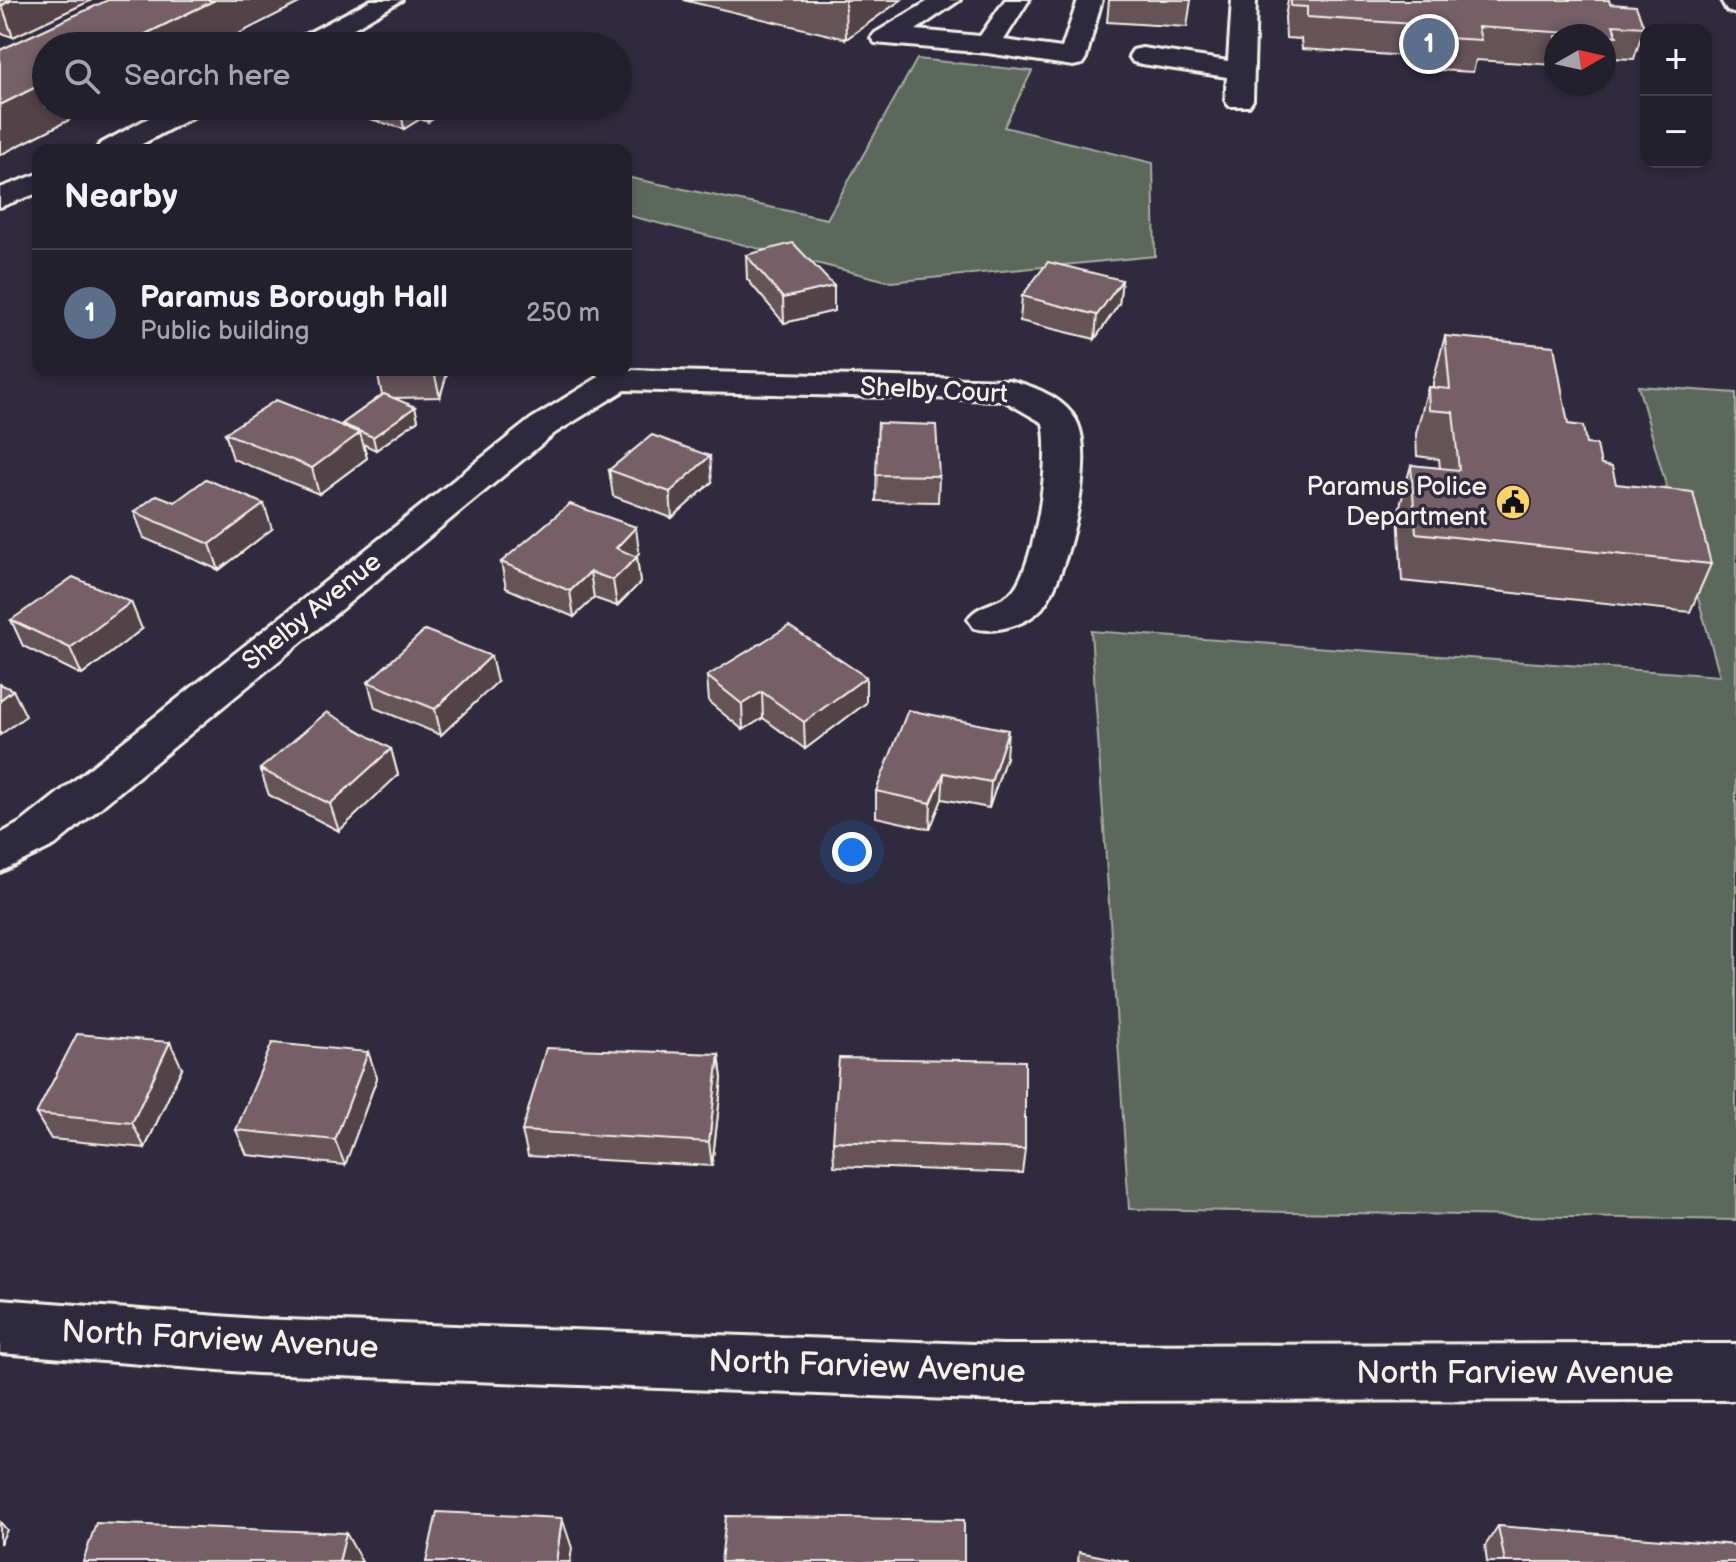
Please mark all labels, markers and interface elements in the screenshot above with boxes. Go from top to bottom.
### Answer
pin: 1 [1403,14,1455,74]
north arrow [1544,24,1616,96]
map controls [1640,24,1712,168]
button: + [1640,24,1712,96]
search box [32,32,632,120]
icon: search [60,54,104,98]
text: Search here [124,58,290,94]
button: − [1640,96,1712,168]
text: Nearby [64,176,178,217]
text: Paramus Borough Hall [140,280,448,316]
text: 1 [85,298,95,329]
text: 250 m [526,298,600,329]
text: Public building [140,316,309,347]
street label: Shelby Court [859,372,1009,410]
place label: Paramus Police Department [1306,472,1487,533]
public building icon: Paramus Police Department [1494,483,1532,521]
street label: Shelby Avenue [236,546,388,678]
your location [832,832,872,872]
street label: North Farview Avenue [60,1312,380,1368]
street label: North Farview Avenue [708,1342,1026,1392]
street label: North Farview Avenue [1356,1354,1674,1393]

